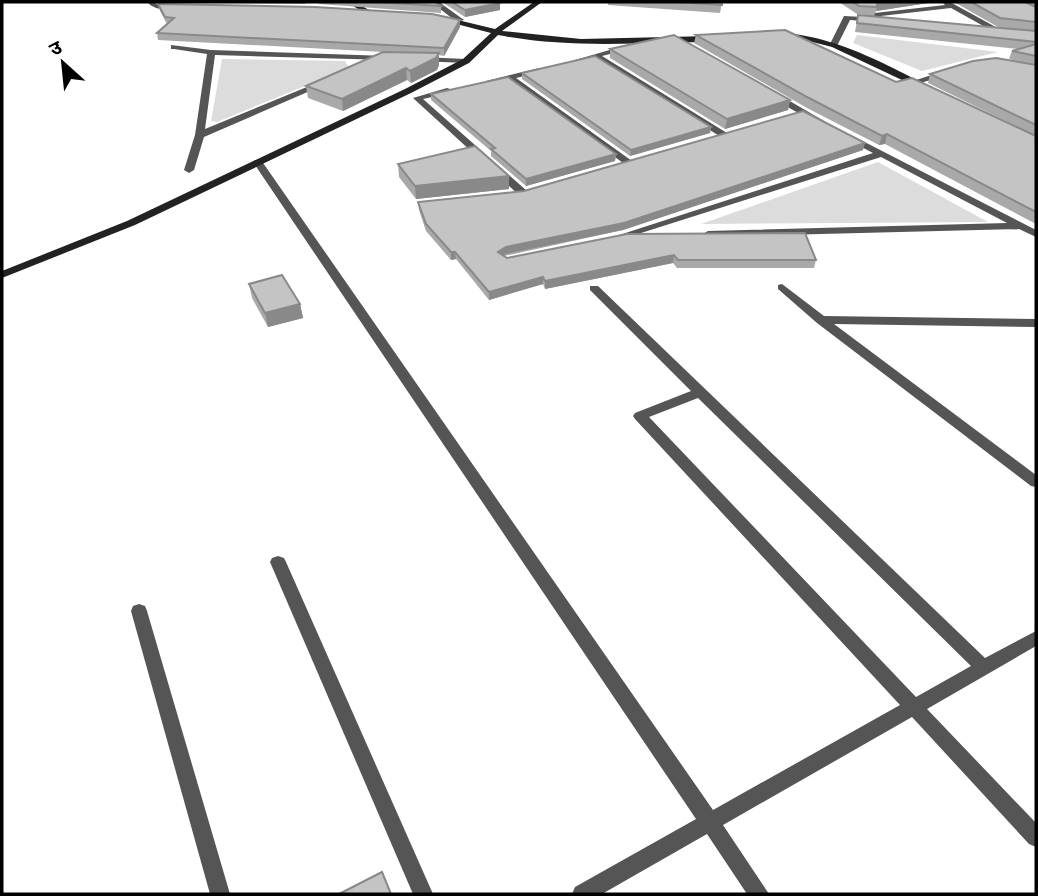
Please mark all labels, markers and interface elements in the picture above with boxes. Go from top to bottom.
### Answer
north arrow [28,28,98,98]
text: उ [44,33,67,62]

